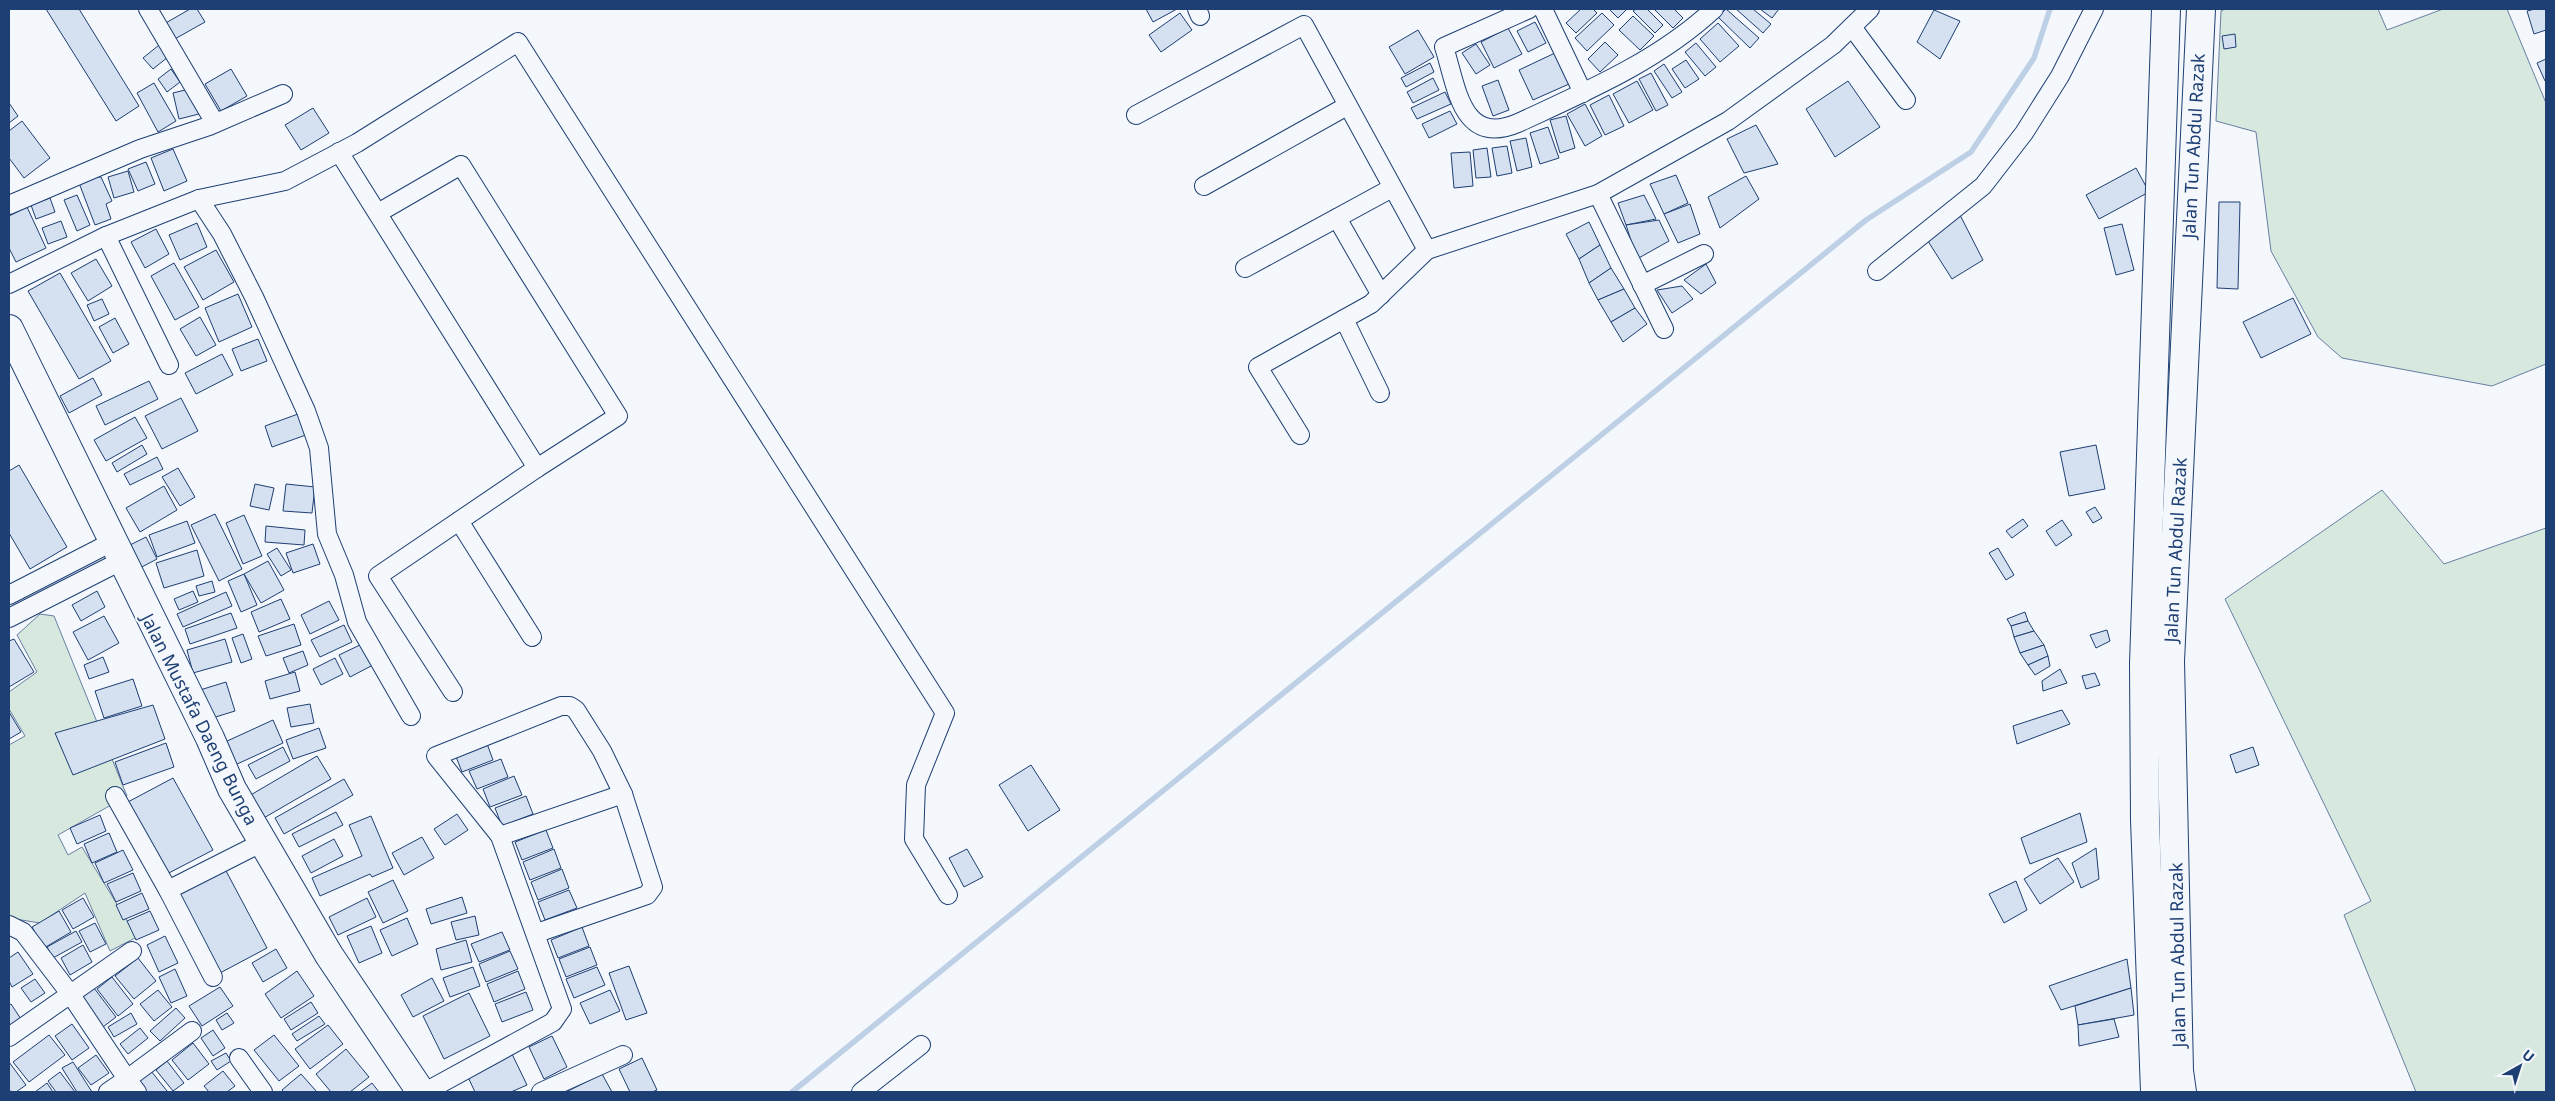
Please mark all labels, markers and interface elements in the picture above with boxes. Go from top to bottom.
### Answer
street label: Jalan Tun Abdul Razak [2176,53,2210,241]
street label: Jalan Tun Abdul Razak [2158,457,2192,645]
street label: Jalan Mustafa Daeng Bunga [135,607,264,829]
street label: Jalan Tun Abdul Razak [2163,862,2191,1050]
north arrow [2495,1041,2545,1091]
text: U [2518,1045,2539,1066]

